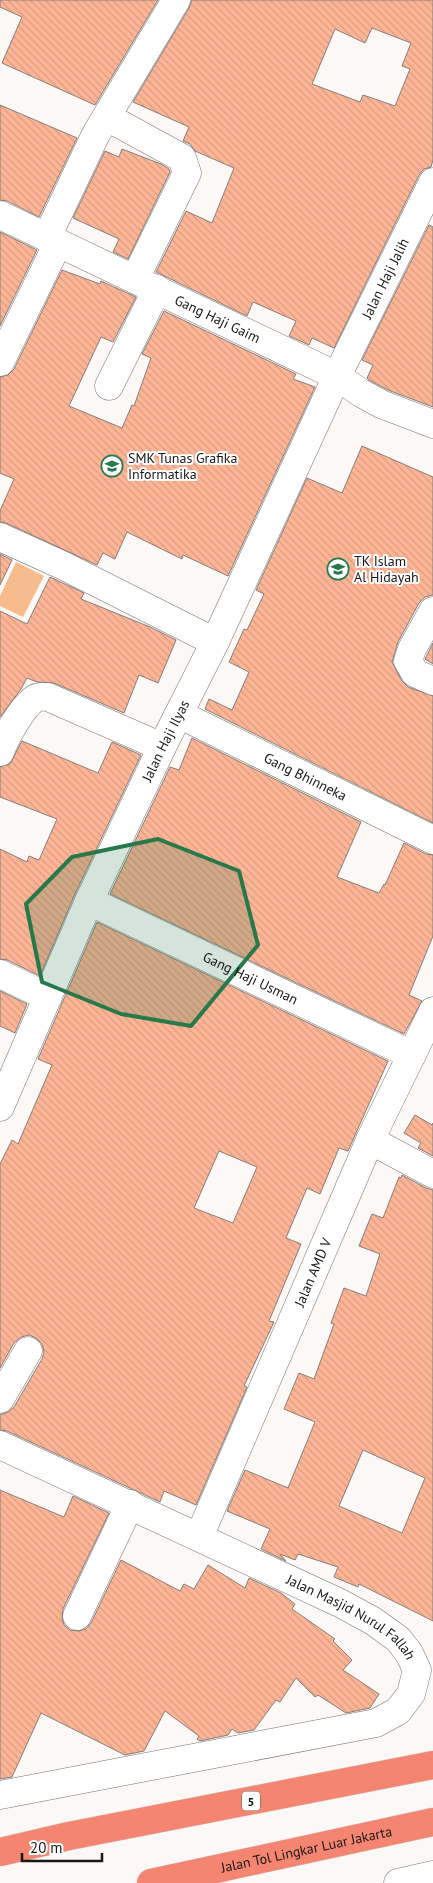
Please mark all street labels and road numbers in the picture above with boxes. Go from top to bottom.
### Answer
street label: Jalan Haji Jalih [357,235,413,323]
street label: Gang Haji Gaim [172,291,263,347]
street label: Jalan Haji Ilyas [138,697,193,785]
street label: Gang Bhinneka [261,749,350,805]
street label: Gang Haji Usman [200,948,301,1008]
street label: Jalan AMD V [290,1235,336,1310]
street label: Jalan Masjid Nurul Fallah [283,1570,420,1662]
road number: 5 [242,1792,260,1810]
street label: Jalan Tol Lingkar Luar Jakarta [218,1822,394,1877]

